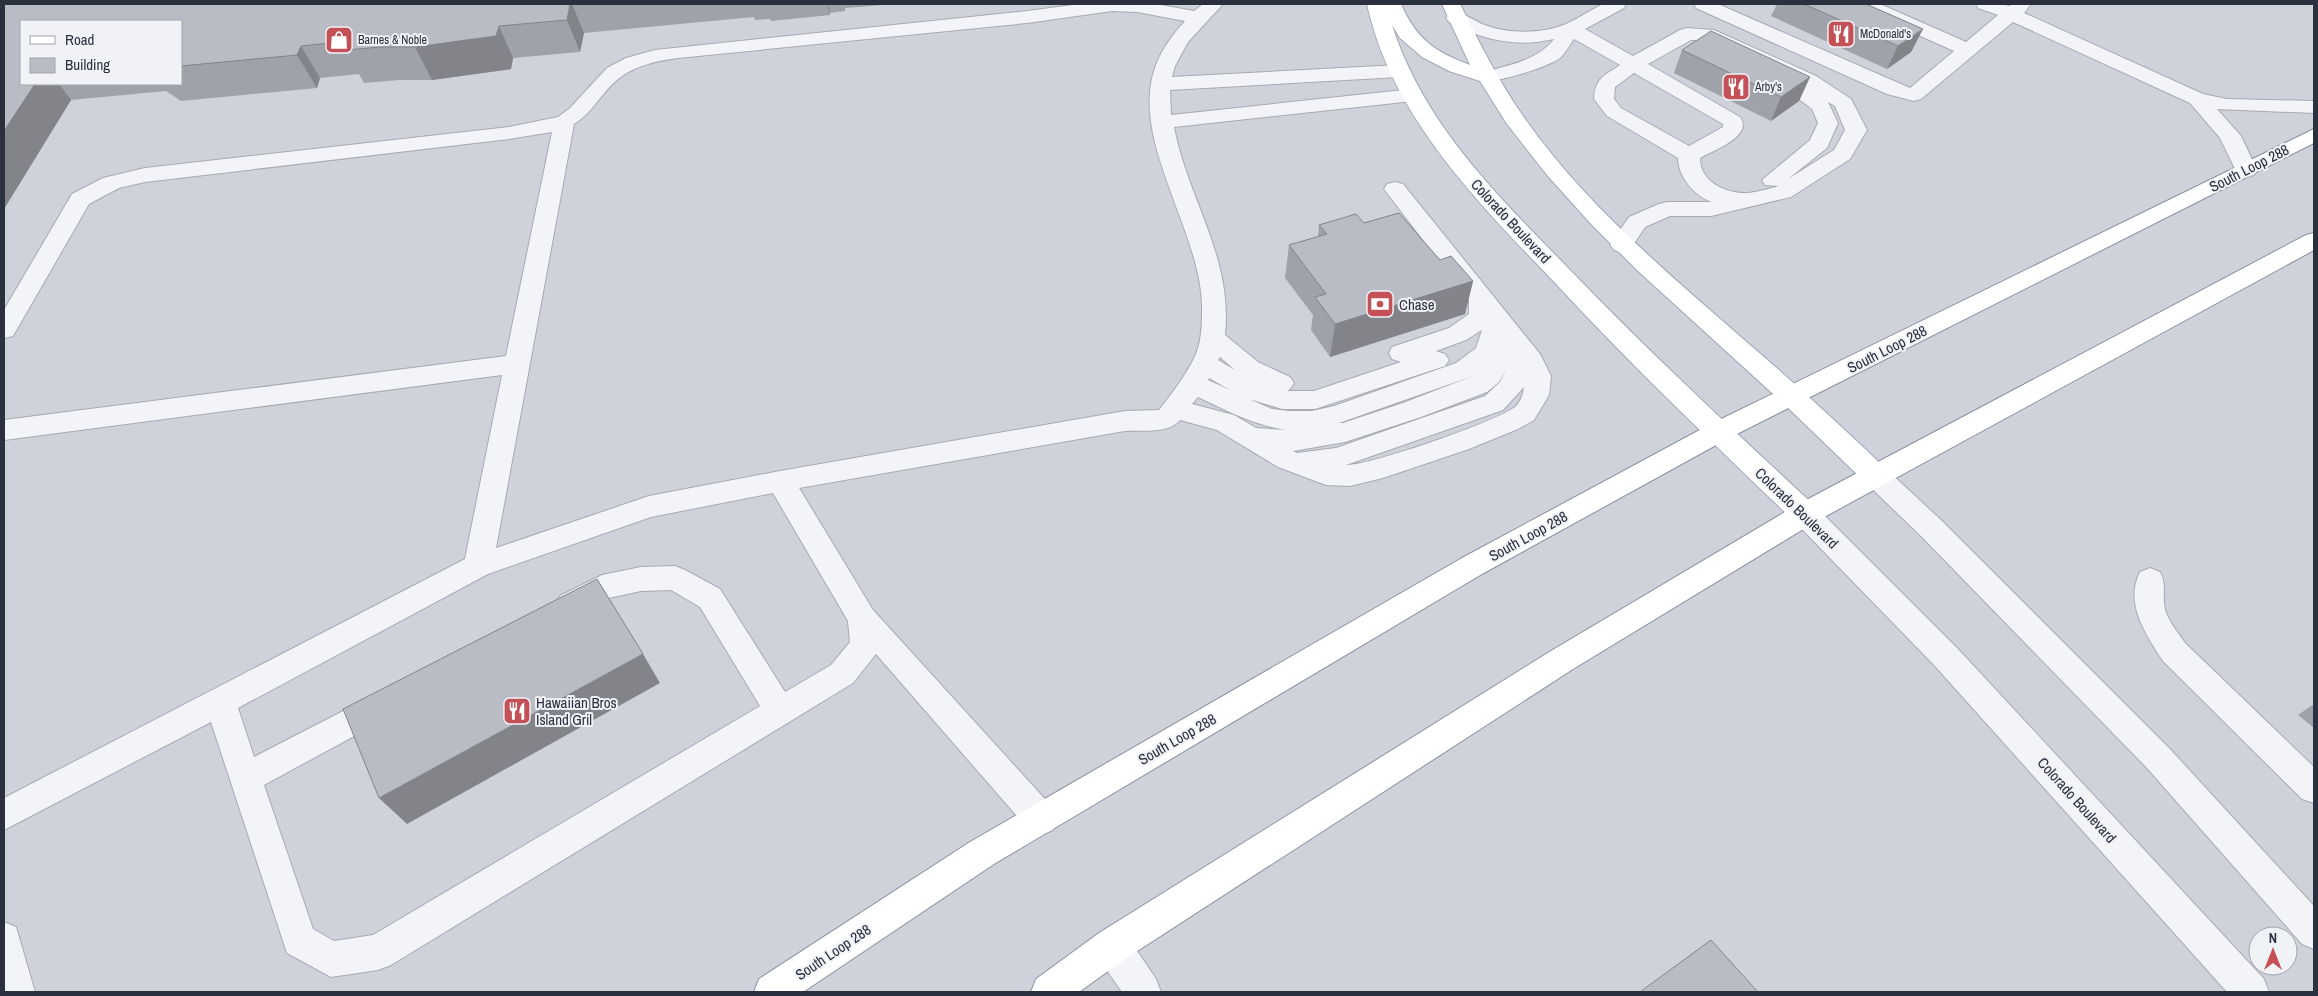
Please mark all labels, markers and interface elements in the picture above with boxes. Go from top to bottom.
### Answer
restaurant icon: McDonald's [1826,19,1856,49]
legend [20,20,182,85]
shop icon: Barnes & Noble [324,25,354,55]
place label: McDonald's [1860,26,1911,42]
text: Road [65,29,94,50]
place label: Barnes & Noble [358,32,427,48]
text: Building [65,54,110,75]
restaurant icon: Arby's [1721,72,1751,102]
place label: Arby's [1754,79,1782,95]
street label: South Loop 288 [2206,139,2293,197]
street label: Colorado Boulevard [1466,174,1556,268]
bank icon: Chase [1365,289,1395,319]
place label: Chase [1399,294,1435,315]
street label: South Loop 288 [1844,320,1931,378]
street label: Colorado Boulevard [1751,463,1843,553]
street label: South Loop 288 [1485,506,1571,566]
place label: Hawaiian Bros Island Gril [536,692,617,730]
restaurant icon: Hawaiian Bros Island Gril [502,696,532,726]
street label: South Loop 288 [1134,708,1220,770]
street label: Colorado Boulevard [2033,753,2121,847]
street label: South Loop 288 [791,919,875,985]
north arrow [2248,926,2298,976]
text: N [2269,929,2277,947]

